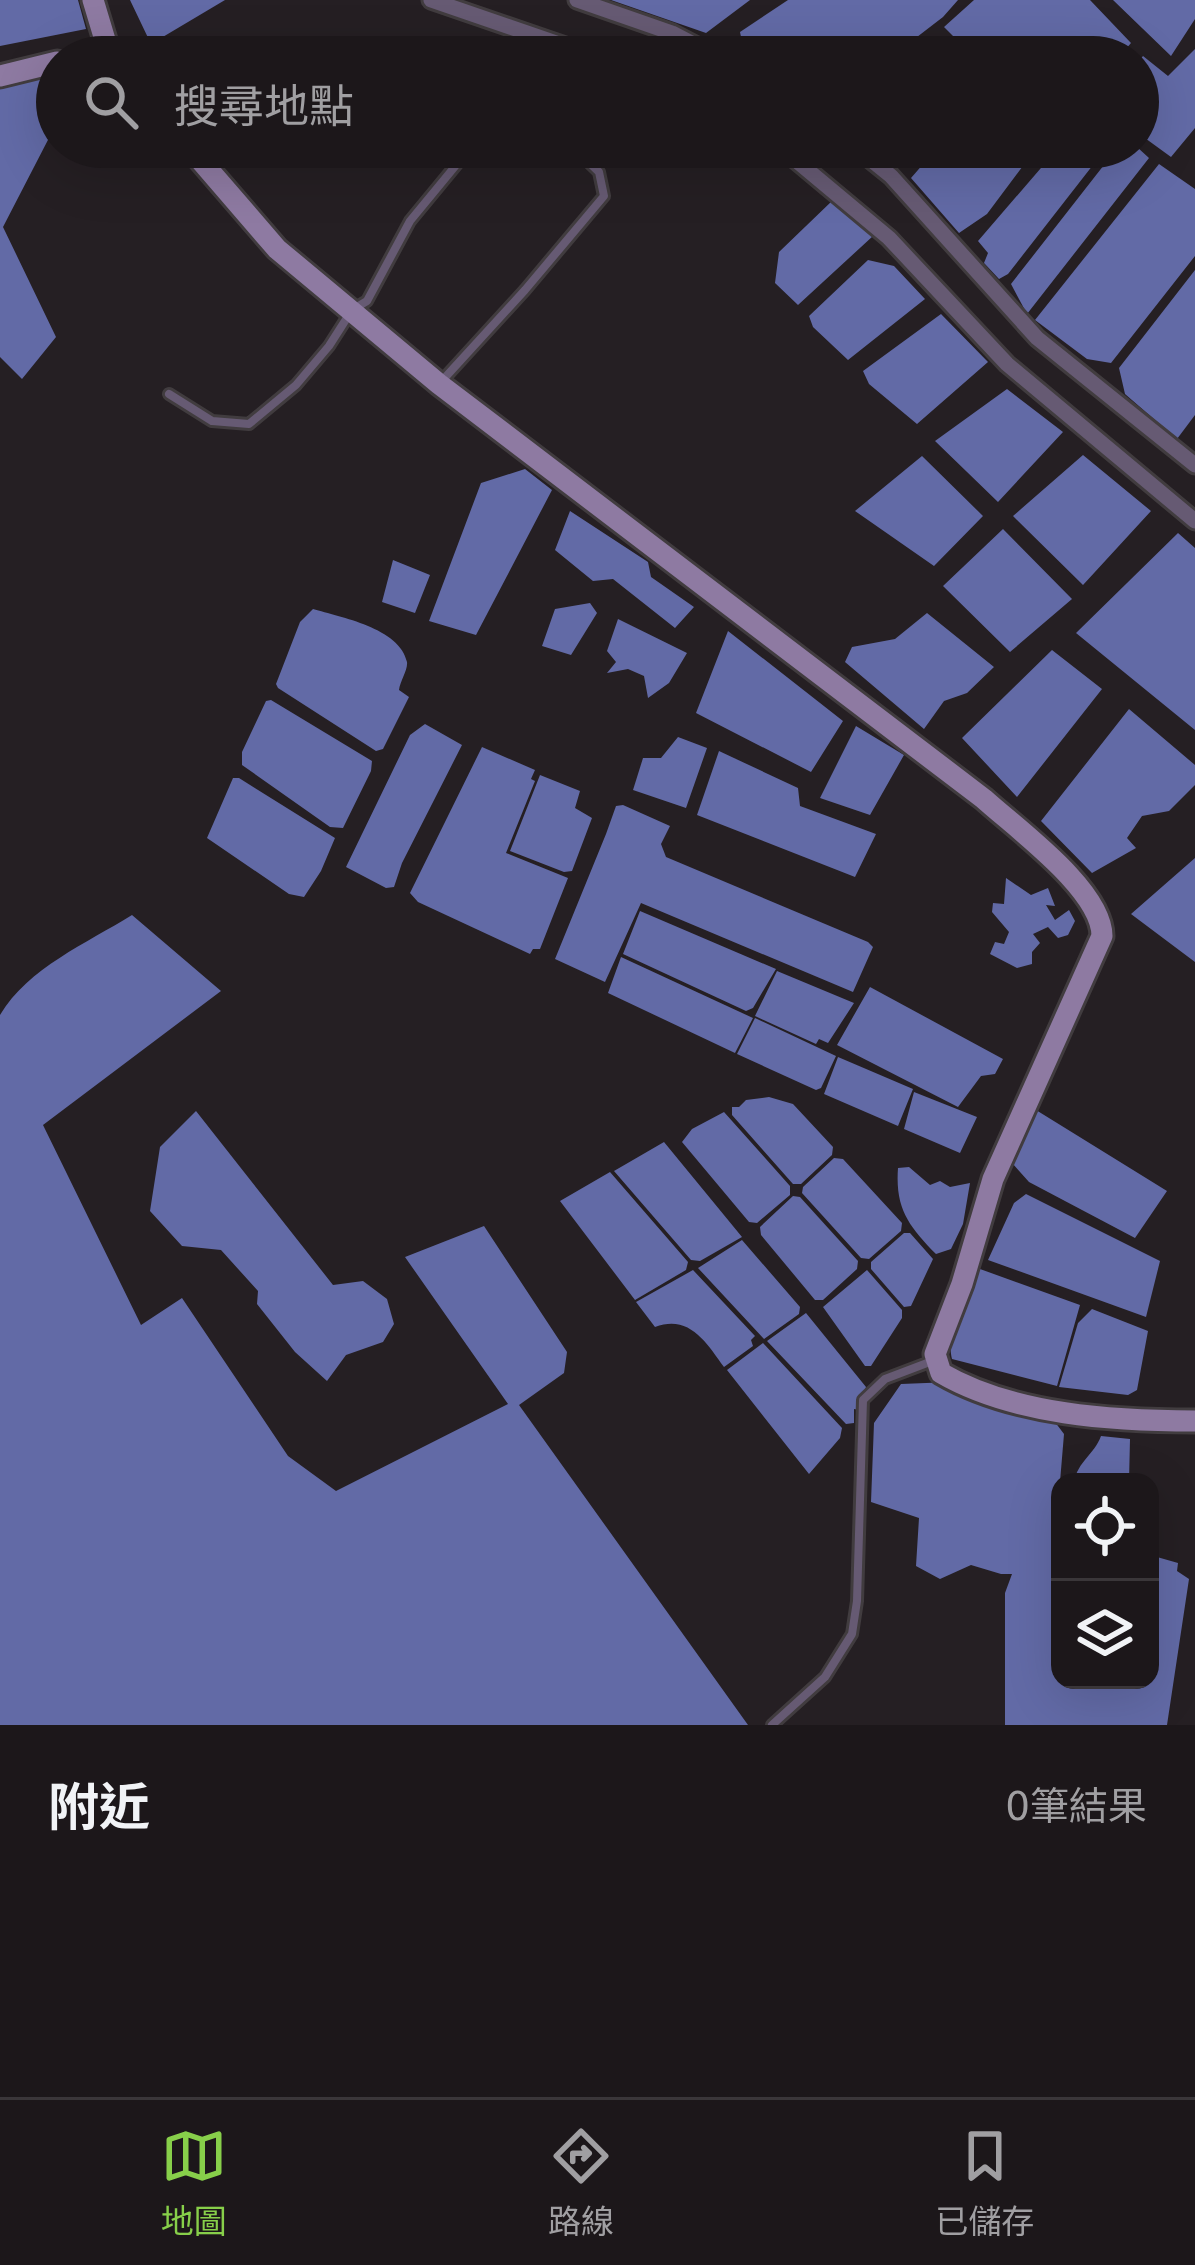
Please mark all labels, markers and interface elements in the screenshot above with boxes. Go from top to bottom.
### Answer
search box [36,36,1159,168]
icon: search [78,69,144,135]
text: 搜尋地點 [174,80,354,133]
map controls [1051,1473,1159,1689]
button: locate [1051,1473,1159,1581]
button: layers [1051,1581,1159,1689]
text: 附近 [48,1778,150,1837]
text: 0筆結果 [1005,1784,1147,1829]
tab: 地圖 [161,2123,227,2243]
tab: 路線 [548,2123,614,2243]
tab: 已儲存 [935,2123,1034,2243]

